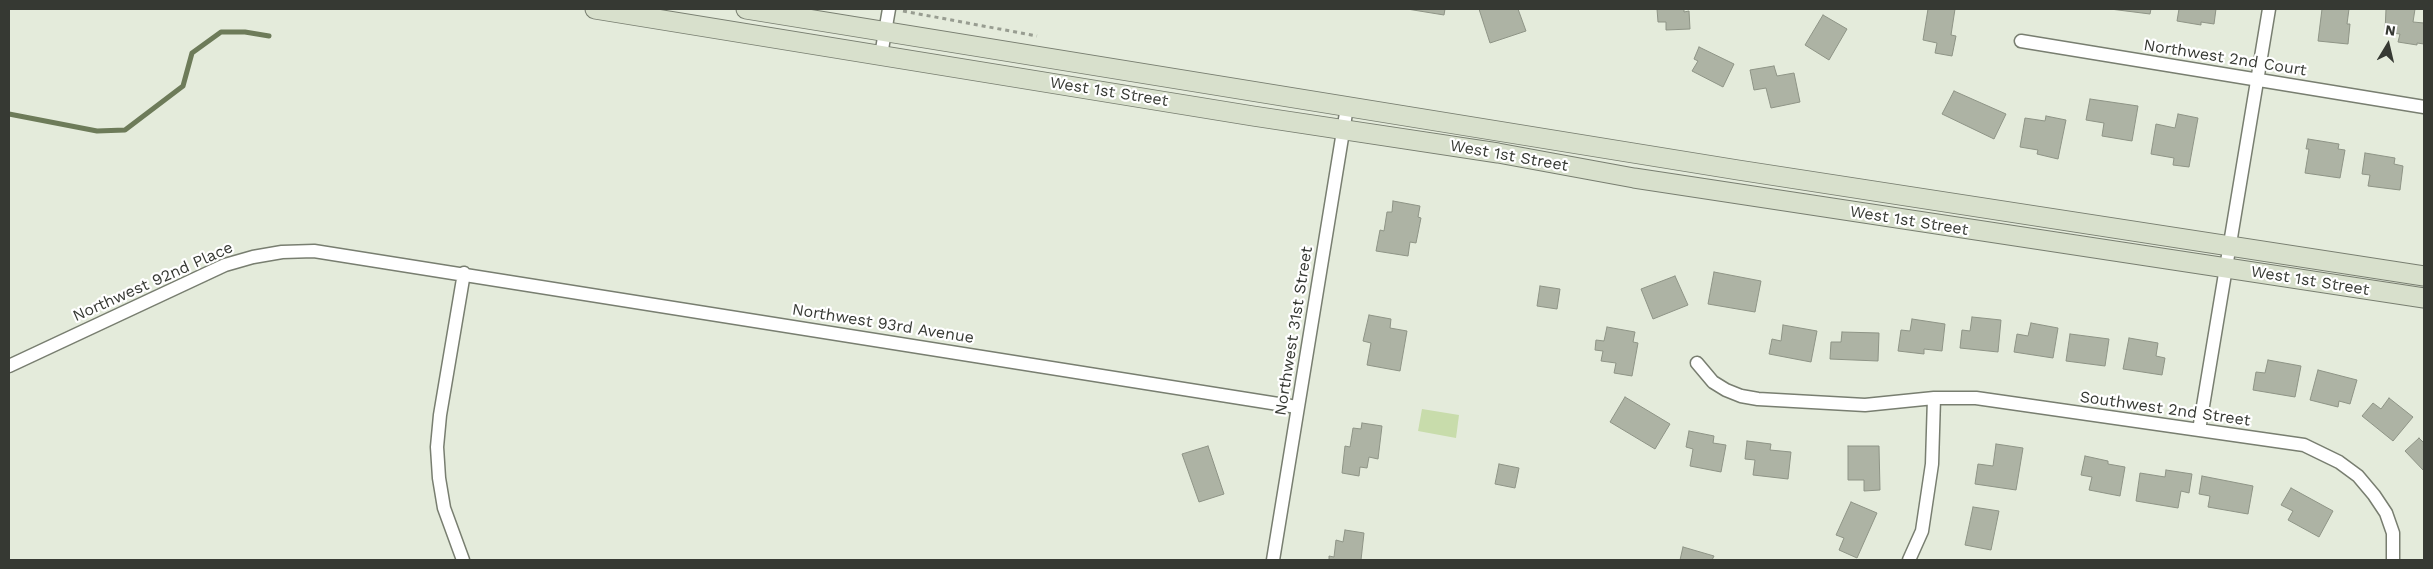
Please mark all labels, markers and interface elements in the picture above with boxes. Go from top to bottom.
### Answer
north arrow [2363,20,2413,70]
text: N [2384,21,2397,39]
street label: Northwest 2nd Court [2142,36,2308,80]
street label: West 1st Street [1048,73,1170,111]
street label: West 1st Street [1448,136,1570,176]
street label: West 1st Street [1848,202,1970,240]
street label: Northwest 92nd Place [70,238,236,326]
street label: Northwest 31st Street [1271,245,1317,417]
street label: West 1st Street [2249,262,2371,300]
street label: Northwest 93rd Avenue [791,300,975,348]
street label: Southwest 2nd Street [2078,388,2252,430]

